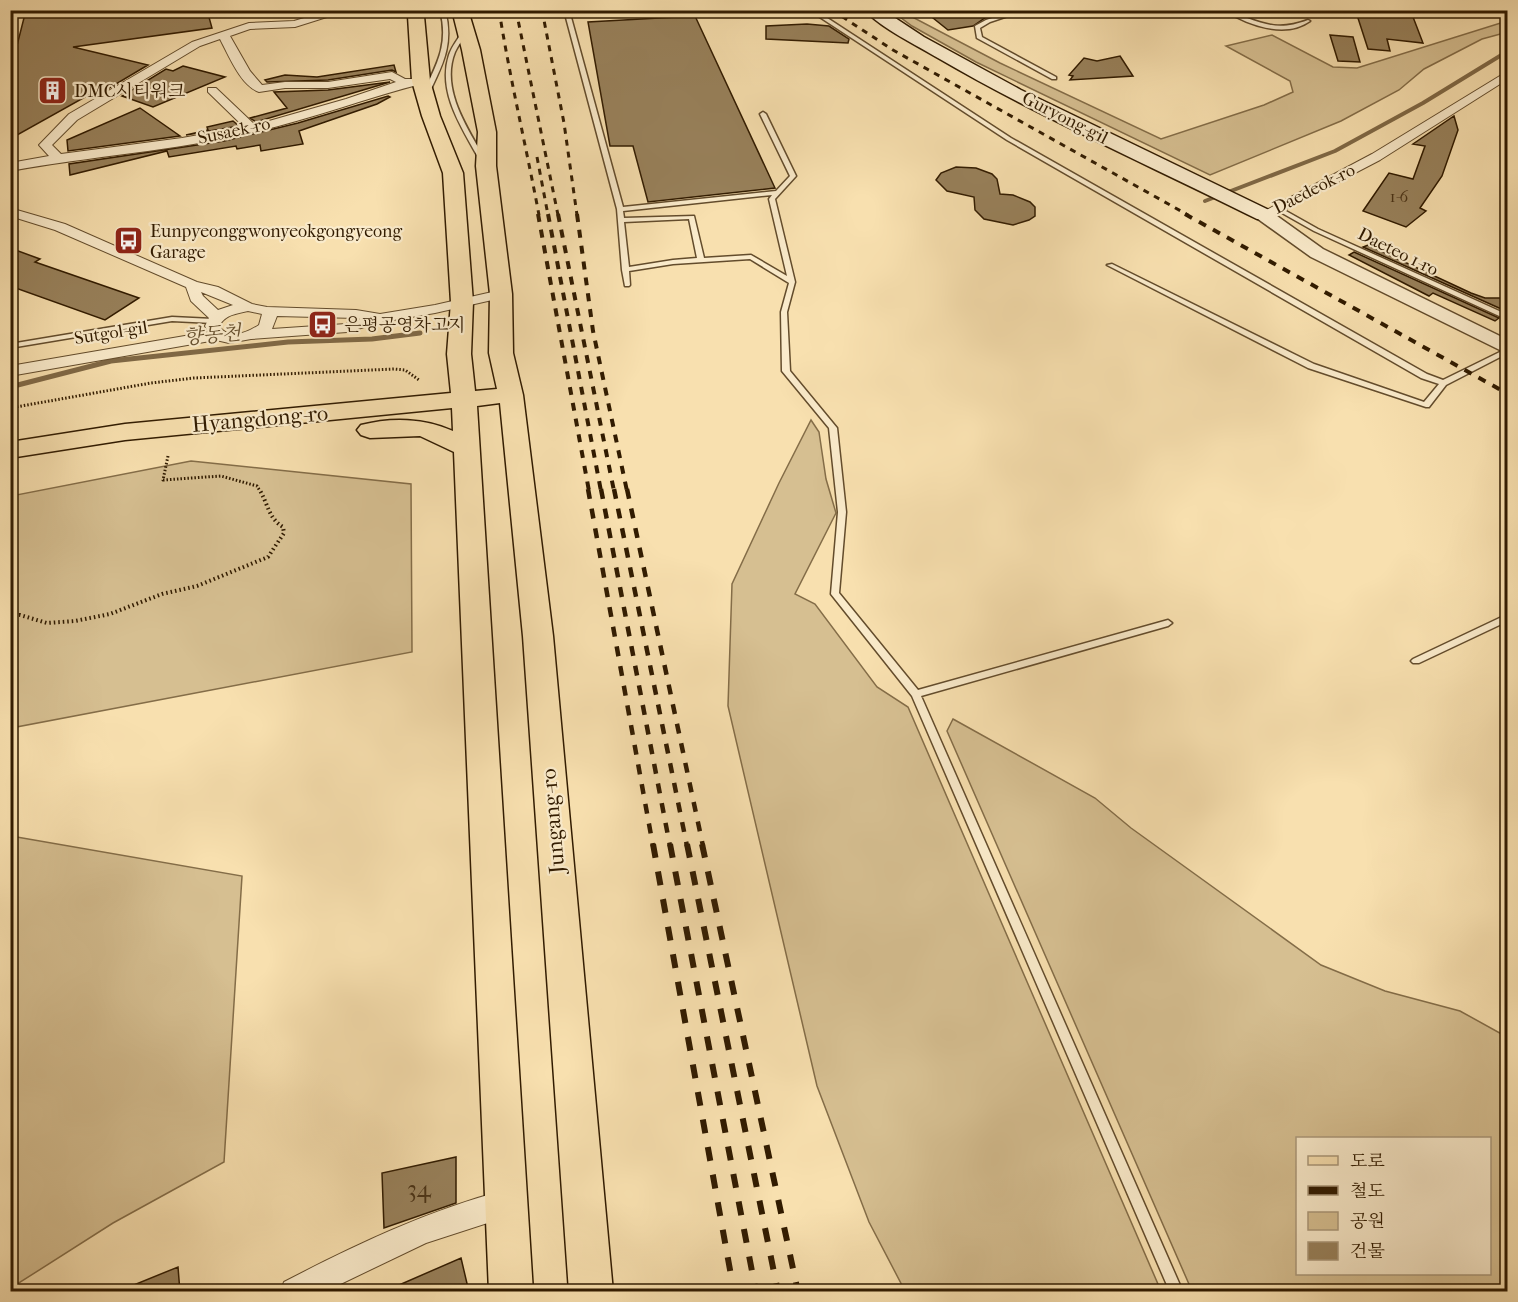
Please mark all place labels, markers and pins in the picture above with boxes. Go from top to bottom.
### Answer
building icon: DMC시티워크 [37,75,69,107]
place label: DMC시티워크 [74,81,186,102]
place label: Eunpyeonggwonyeokgongyeong Garage [150,221,403,263]
bus stop icon: Eunpyeonggwonyeokgongyeong Garage [113,225,145,257]
bus stop icon: 은평공영차고지 [307,309,339,341]
place label: 은평공영차고지 [344,315,466,336]

